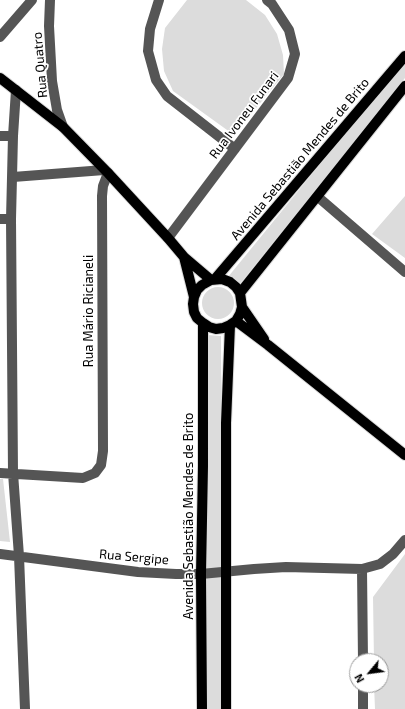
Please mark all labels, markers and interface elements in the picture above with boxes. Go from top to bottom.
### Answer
street label: Rua Quatro [29,31,51,99]
street label: Rua Ivoneu Funari [206,68,282,162]
street label: Avenida Sebastião Mendes de Brito [228,75,372,243]
street label: Rua Mário Ricianeli [81,255,97,367]
street label: Avenida Sebastião Mendes de Brito [181,413,197,619]
street label: Rua Sergipe [98,546,170,568]
north arrow [349,653,389,693]
text: N [351,672,367,685]

